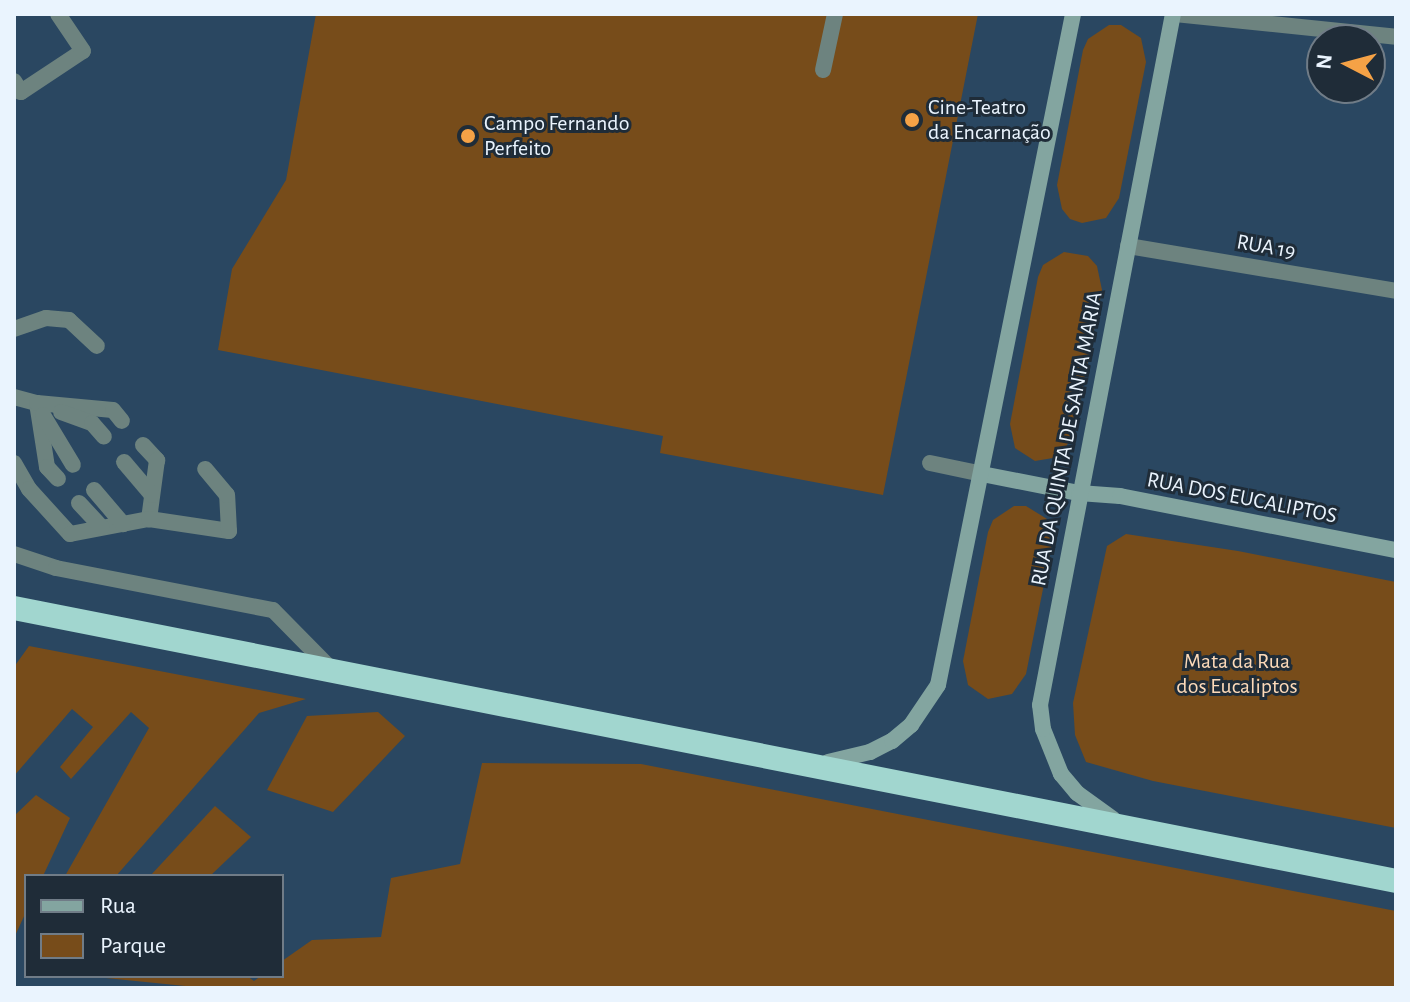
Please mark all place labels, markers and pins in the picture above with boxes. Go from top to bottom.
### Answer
place label: Cine-Teatro da Encarnação [928,94,1051,146]
place label: Campo Fernando Perfeito [484,110,629,162]
marker: Cine-Teatro da Encarnação [903,111,921,129]
marker: Campo Fernando Perfeito [459,127,477,145]

